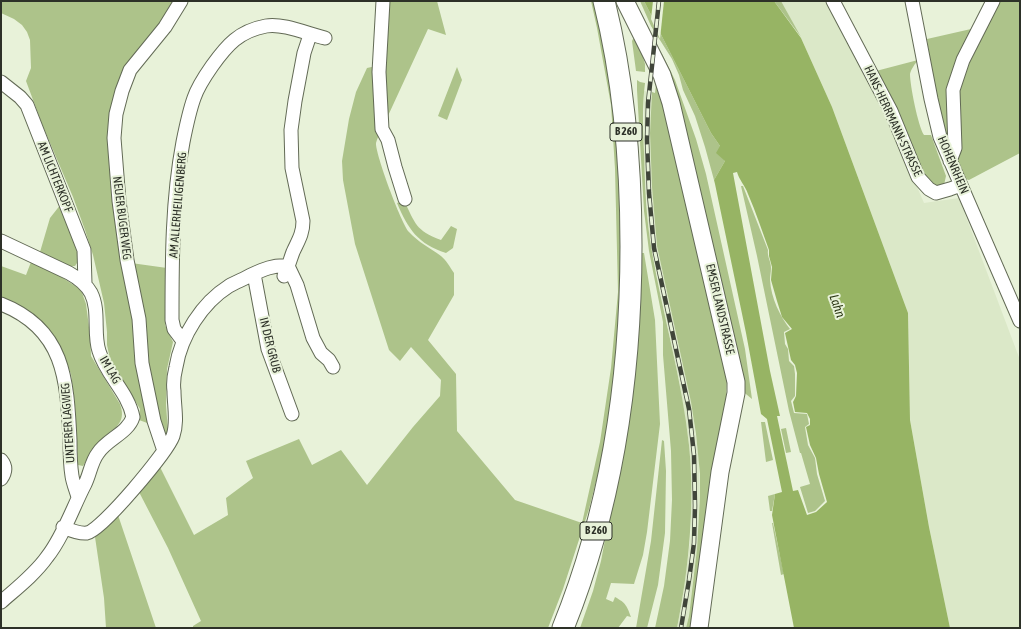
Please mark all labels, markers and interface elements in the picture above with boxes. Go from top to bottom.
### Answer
street label: HANS-HERRMANN-STRASSE [861,63,925,179]
road number: B 260 [610,123,642,141]
street label: HOHENRHEIN [934,134,972,196]
street label: AM LICHTERKOPF [34,139,76,215]
street label: AM ALLERHEILIGENBERG [166,151,190,259]
street label: NEUER BUGER WEG [110,175,134,261]
street label: EMSER LANDSTRASSE [703,262,737,356]
water label: Lahn [826,292,848,320]
street label: IN DER GRUB [256,316,284,374]
street label: IM LAG [96,354,124,386]
street label: UNTERER LAGWEG [58,382,78,464]
road number: B 260 [580,522,612,540]

